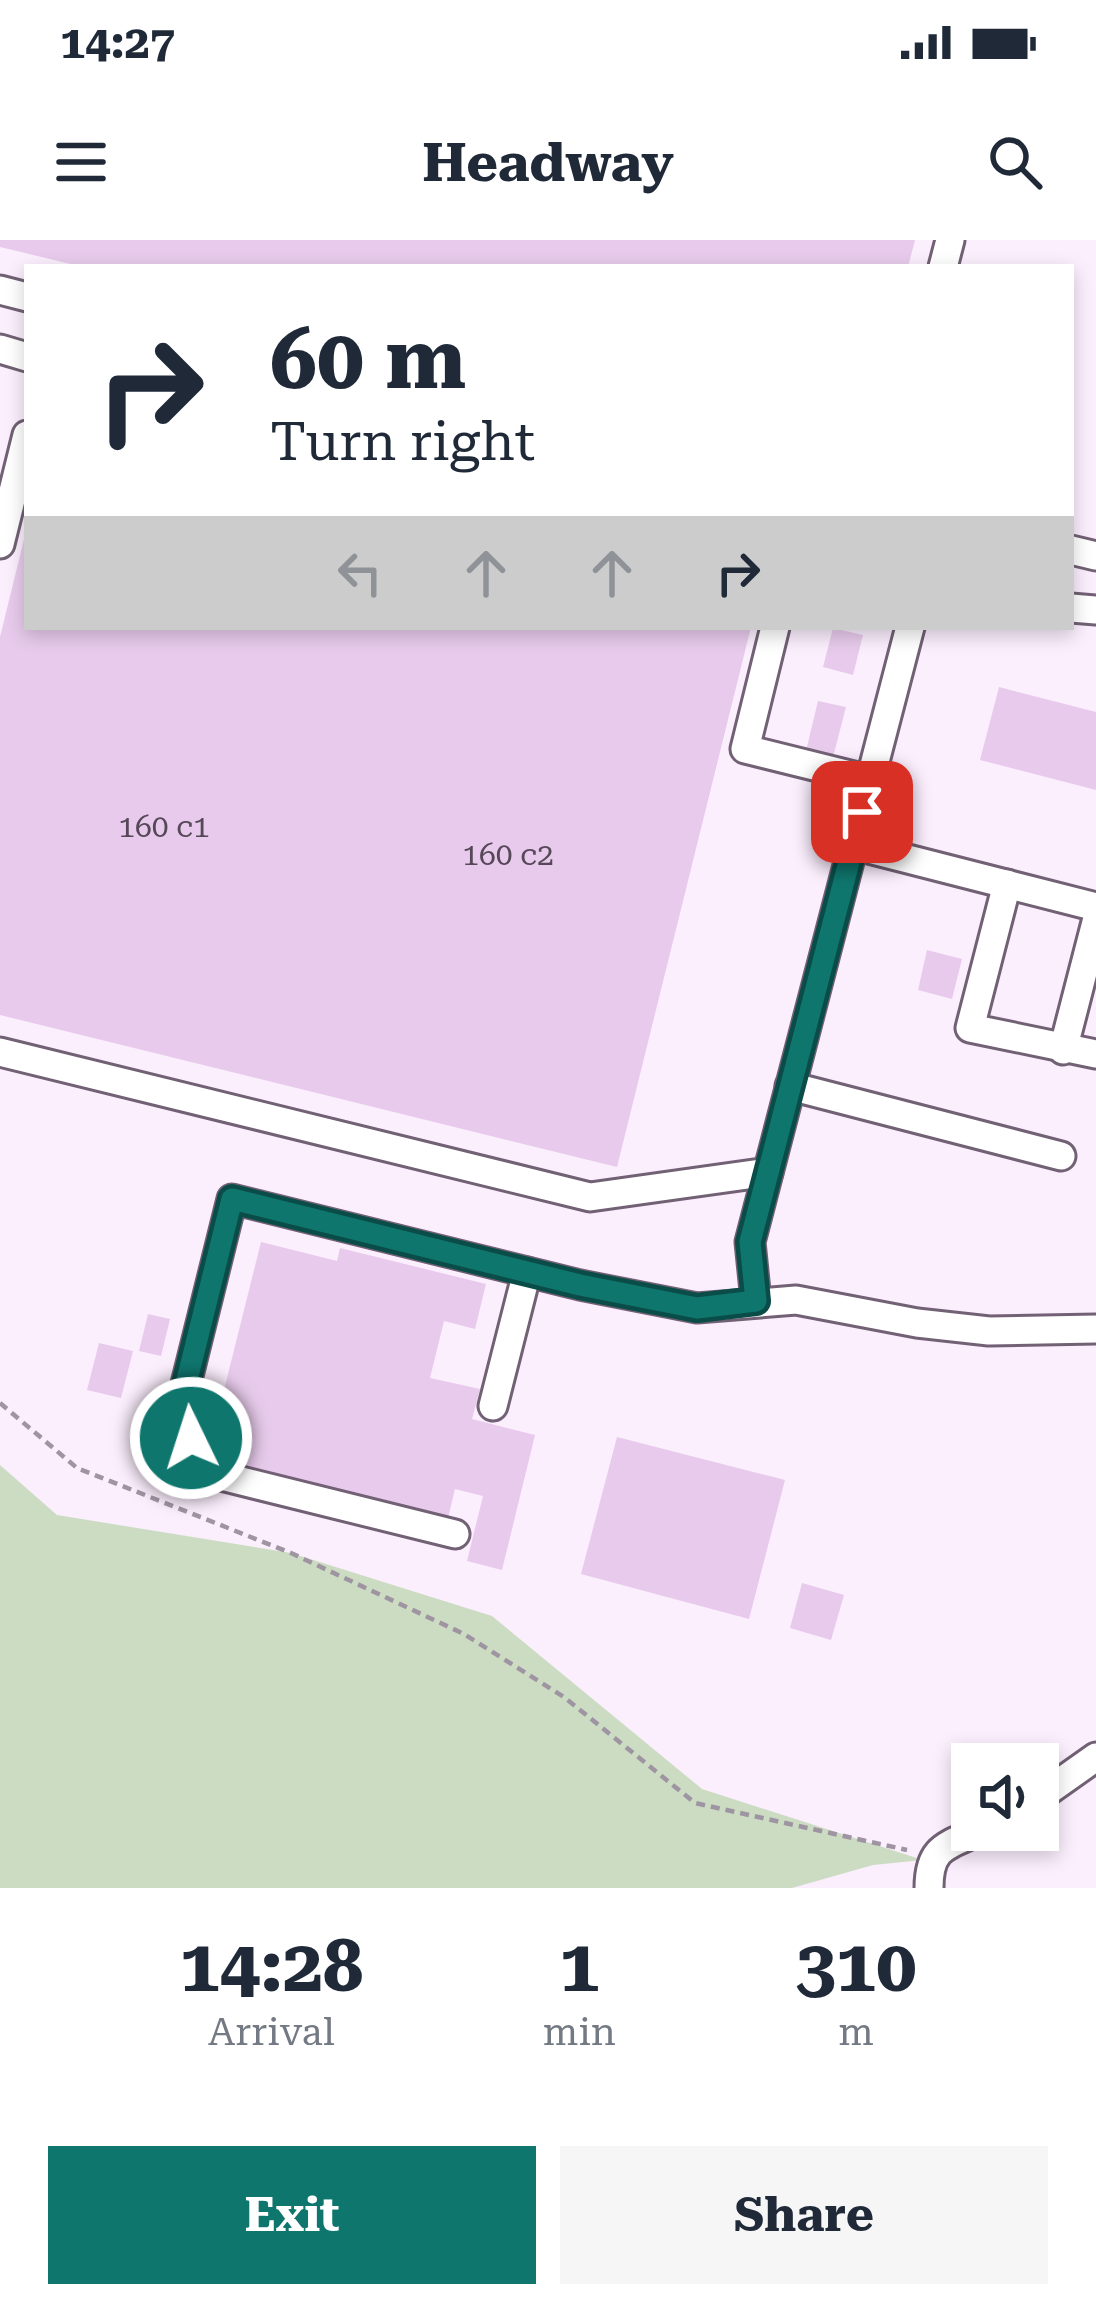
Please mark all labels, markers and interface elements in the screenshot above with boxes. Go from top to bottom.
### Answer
text: 14:27 [60,16,175,69]
icon: menu [48,129,114,195]
icon: search [982,129,1048,195]
text: Headway [422,131,674,194]
text: 60 m [270,310,466,408]
icon: right [72,312,228,468]
text: Turn right [270,410,535,473]
icon: left [327,540,393,606]
icon: ahead [453,540,519,606]
icon: ahead [579,540,645,606]
icon: right [705,540,771,606]
pin [811,761,913,863]
icon: arrive [829,779,895,845]
house number: 160 с1 [118,809,210,844]
house number: 160 с2 [462,837,554,872]
position arrow [128,1375,254,1501]
map controls [951,1743,1059,1851]
button: sound [951,1743,1059,1851]
text: 14:28 [180,1924,363,2009]
text: 1 [559,1924,600,2009]
text: 310 [796,1924,916,2009]
text: Arrival [208,2009,335,2055]
text: min [543,2009,616,2055]
text: m [838,2009,874,2055]
button: Exit [48,2146,536,2284]
button: Share [560,2146,1048,2284]

